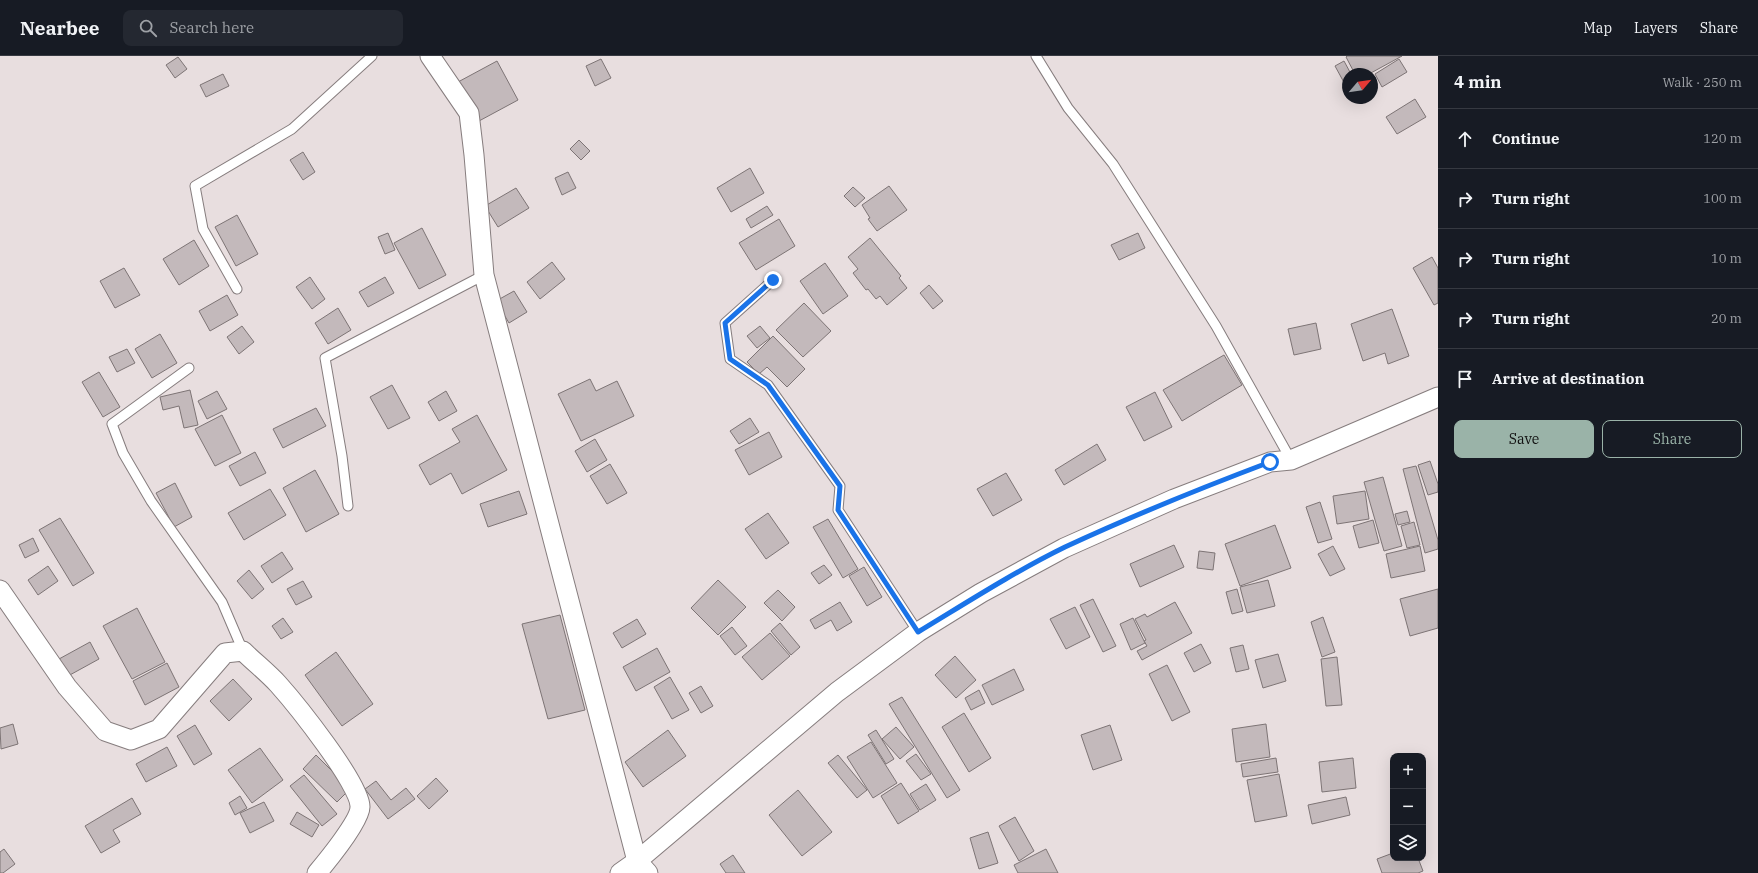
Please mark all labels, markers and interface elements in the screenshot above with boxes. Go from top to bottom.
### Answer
search box [123,10,403,46]
text: Nearbee [20,16,99,40]
icon: search [137,17,159,39]
text: Search here [169,18,254,37]
text: Map [1584,19,1612,37]
text: Layers [1634,19,1678,37]
text: Share [1700,19,1738,37]
north arrow [1342,68,1378,104]
text: 4 min [1454,71,1502,93]
text: Walk · 250 m [1663,74,1742,91]
icon: ahead [1454,128,1476,150]
text: Continue [1492,129,1559,148]
text: 120 m [1703,130,1742,147]
icon: right [1454,188,1476,210]
text: Turn right [1492,189,1570,208]
text: 100 m [1703,190,1742,207]
icon: right [1454,248,1476,270]
text: Turn right [1492,249,1570,268]
text: 10 m [1711,250,1742,267]
route end [764,271,782,289]
icon: right [1454,308,1476,330]
text: Turn right [1492,309,1570,328]
text: 20 m [1711,310,1742,327]
icon: arrive [1454,368,1476,390]
text: Arrive at destination [1492,369,1644,388]
button: Save [1454,420,1594,458]
button: Share [1602,420,1742,458]
route start [1261,453,1279,471]
map controls [1390,753,1426,861]
button: + [1390,753,1426,789]
button: − [1390,789,1426,825]
button: layers [1390,825,1426,861]

